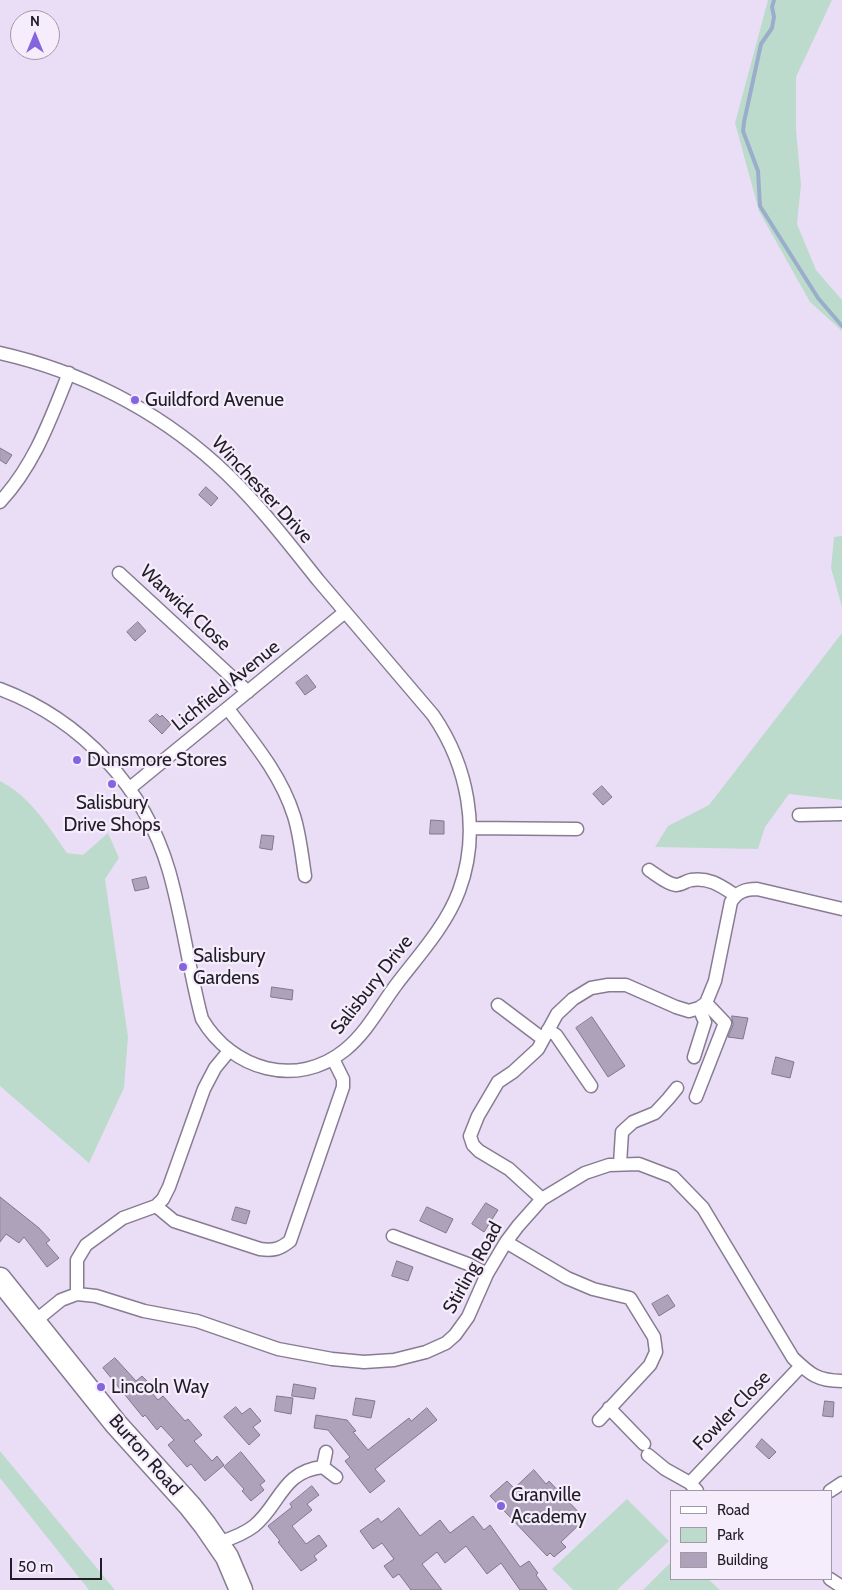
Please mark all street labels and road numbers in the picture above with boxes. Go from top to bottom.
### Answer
street label: Winchester Drive [207,432,317,548]
street label: Warwick Close [135,560,235,656]
street label: Lichfield Avenue [168,636,284,736]
street label: Salisbury Drive [326,931,418,1039]
street label: Stirling Road [438,1218,508,1318]
street label: Fowler Close [688,1366,776,1456]
street label: Burton Road [104,1410,186,1500]

